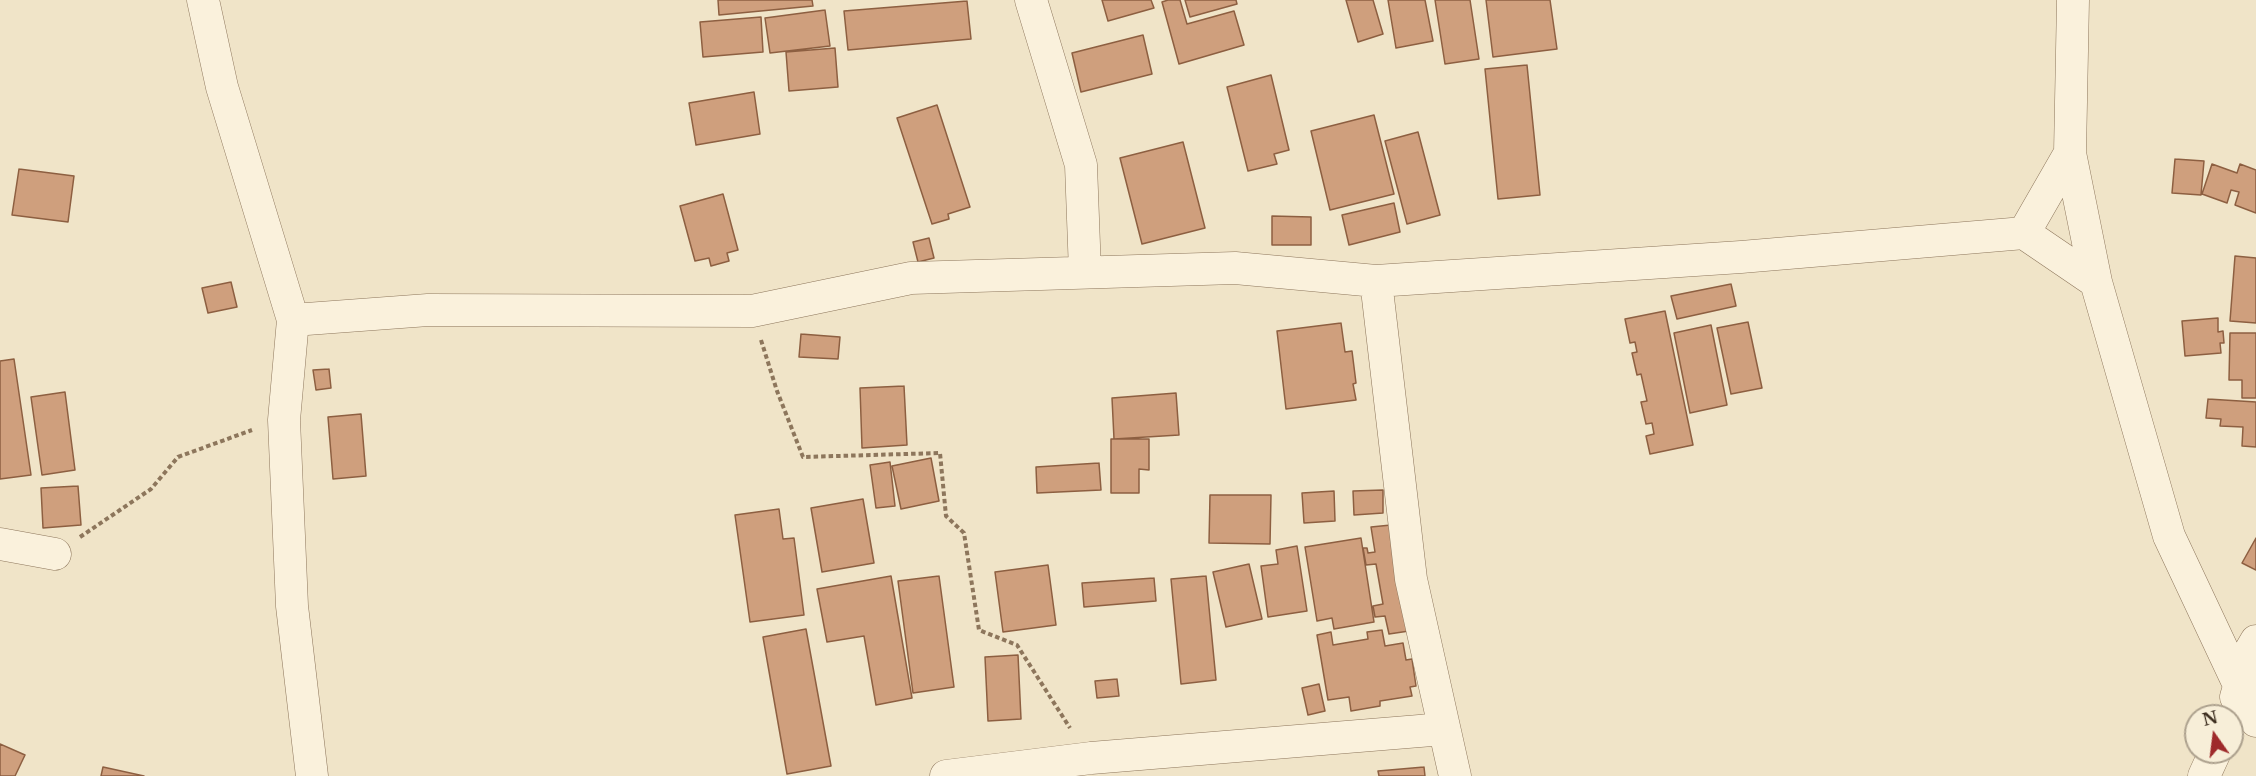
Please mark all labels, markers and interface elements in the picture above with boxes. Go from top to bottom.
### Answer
north arrow [2184,704,2244,764]
text: N [2200,707,2220,730]

